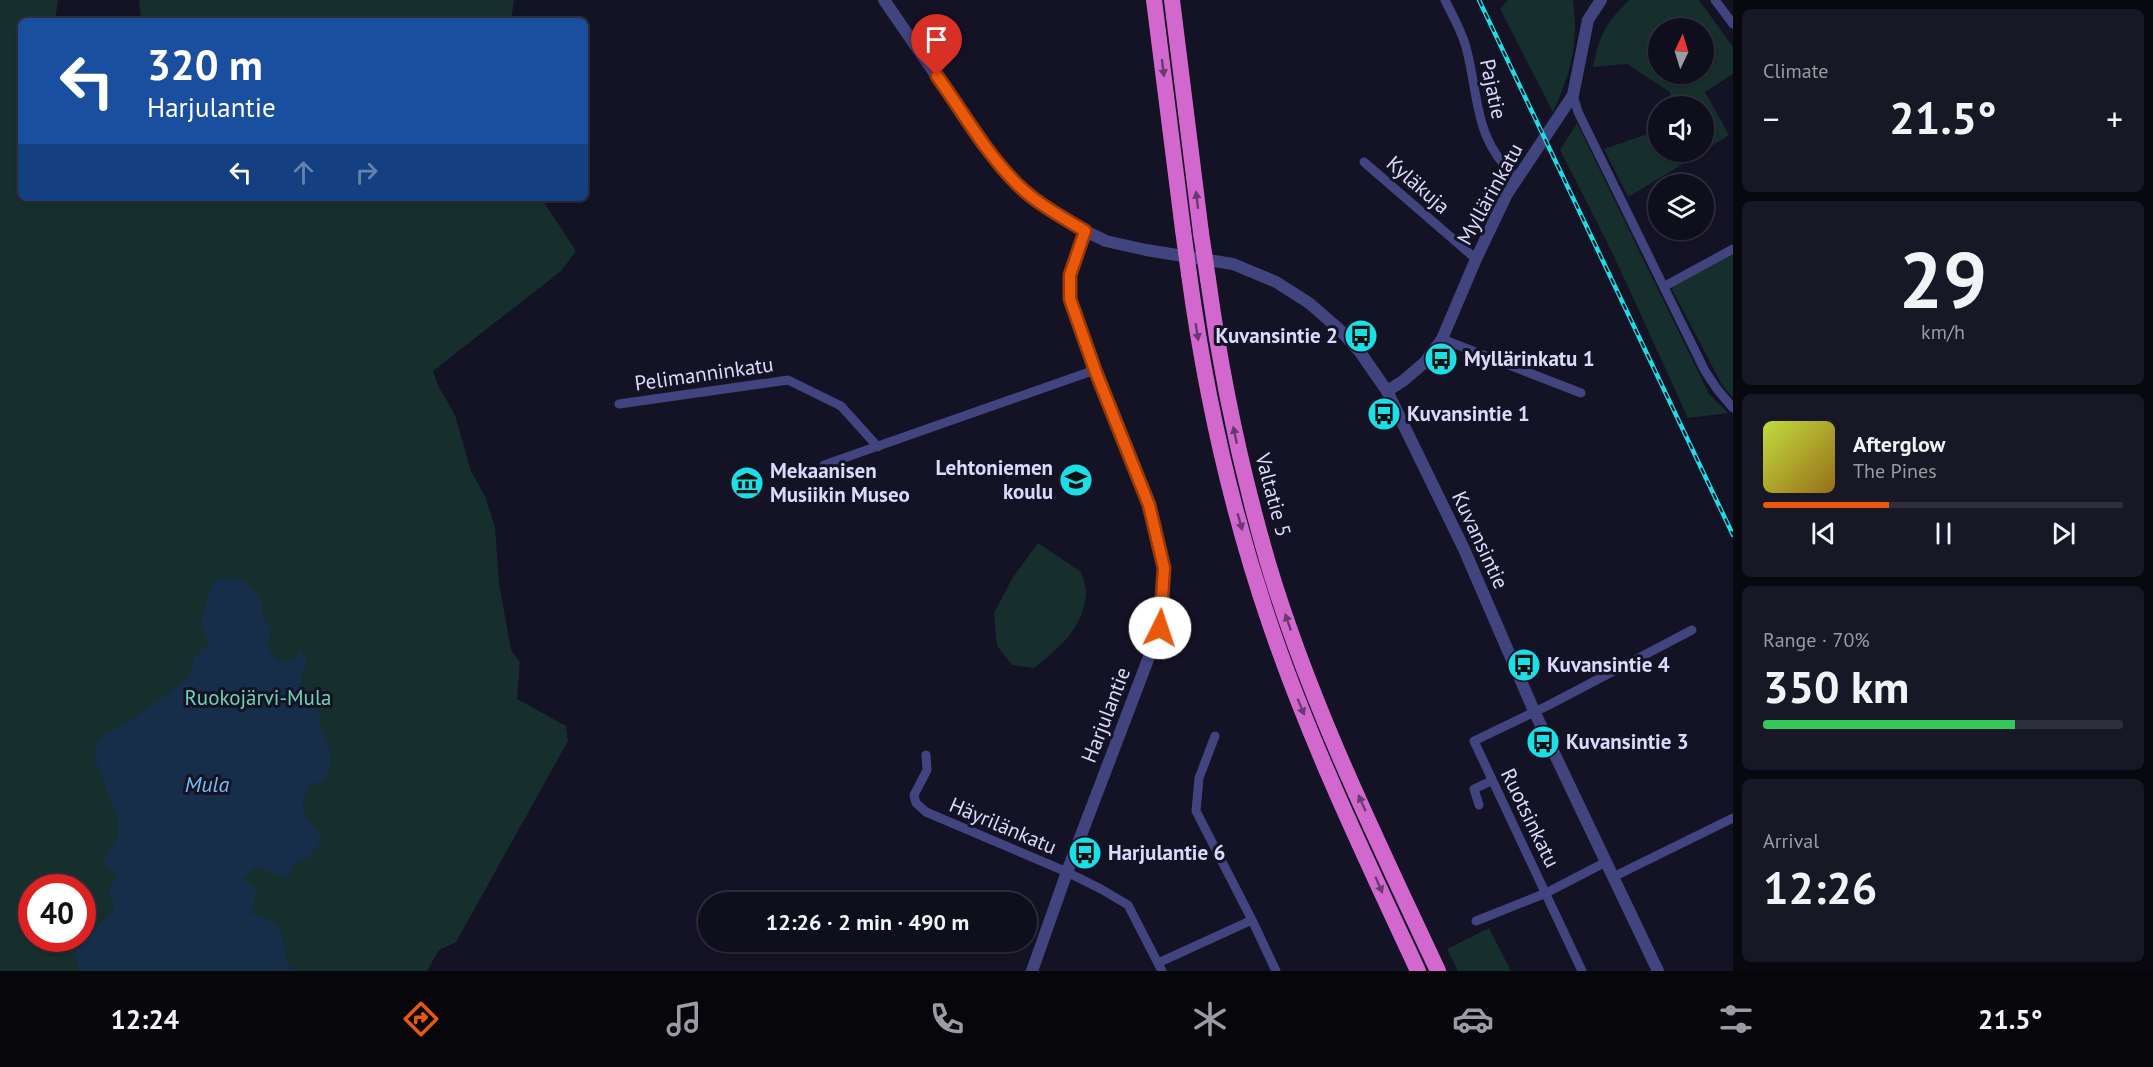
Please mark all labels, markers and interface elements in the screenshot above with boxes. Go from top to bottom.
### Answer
pin [911,14,962,76]
north arrow [1648,18,1714,84]
map controls [1648,18,1714,240]
icon: arrive [920,23,953,56]
text: 320 m [147,37,263,92]
icon: left [48,42,126,120]
street label: Pajatie [1474,56,1513,121]
text: Climate [1763,58,1829,84]
one-way arrow [1158,59,1167,78]
text: 21.5° [1889,88,1997,146]
text: Harjulantie [147,90,276,124]
button: sound [1648,96,1714,162]
text: − [1763,97,1780,140]
text: + [2106,97,2123,140]
street label: Myllärinkatu [1451,138,1529,249]
street label: Kyläkuja [1381,150,1456,220]
icon: left [224,156,257,189]
icon: ahead [287,156,320,189]
icon: right [350,156,383,189]
button: layers [1648,174,1714,240]
one-way arrow [1192,191,1202,210]
text: 29 [1899,229,1987,330]
bus stop icon: Kuvansintie 2 [1343,318,1379,354]
text: km/h [1921,319,1965,345]
one-way arrow [1193,322,1202,341]
place label: Kuvansintie 2 [1215,322,1338,349]
bus stop icon: Myllärinkatu 1 [1423,341,1459,377]
place label: Myllärinkatu 1 [1464,345,1595,372]
street label: Pelimanninkatu [633,350,775,397]
bus stop icon: Kuvansintie 1 [1366,396,1402,432]
place label: Kuvansintie 1 [1407,400,1530,427]
one-way arrow [1230,425,1239,444]
text: Afterglow [1853,430,1945,458]
street label: Valtatie 5 [1249,449,1298,540]
place label: Lehtoniemen koulu [936,454,1053,505]
place label: Mekaanisen Musiikin Museo [770,457,910,508]
text: The Pines [1853,458,1937,484]
school or university icon: Lehtoniemen koulu [1058,462,1094,498]
museum icon: Mekaanisen Musiikin Museo [729,465,765,501]
street label: Kuvansintie [1446,487,1515,593]
one-way arrow [1235,513,1245,531]
icon: previous [1807,517,1840,550]
icon: pause [1927,517,1960,550]
icon: next [2047,517,2080,550]
position arrow [1128,596,1192,660]
one-way arrow [1283,613,1293,631]
text: Range · 70% [1763,627,1870,653]
bus stop icon: Kuvansintie 4 [1506,647,1542,683]
place label: Kuvansintie 4 [1547,651,1670,678]
text: 350 km [1763,657,1909,715]
street label: Harjulantie [1075,663,1136,766]
park label: Ruokojärvi-Mula [185,684,331,711]
one-way arrow [1296,698,1306,716]
bus stop icon: Kuvansintie 3 [1525,724,1561,760]
place label: Kuvansintie 3 [1566,728,1689,755]
street label: Ruotsinkatu [1495,764,1566,872]
water label: Mula [185,770,230,798]
street label: Häyrilänkatu [945,791,1061,860]
one-way arrow [1357,794,1366,811]
text: Arrival [1763,828,1819,854]
bus stop icon: Harjulantie 6 [1067,835,1103,871]
place label: Harjulantie 6 [1108,839,1225,866]
text: 12:26 [1763,858,1877,916]
speed limit sign: 40 [18,874,96,952]
one-way arrow [1375,877,1384,894]
text: 12:26 · 2 min · 490 m [766,908,969,936]
icon: directions [400,998,442,1040]
icon: music [663,998,705,1040]
icon: phone [926,998,968,1040]
icon: climate [1189,998,1231,1040]
icon: car [1452,998,1494,1040]
icon: filters [1715,998,1757,1040]
text: 12:24 [111,1002,179,1036]
text: 21.5° [1978,1002,2042,1036]

